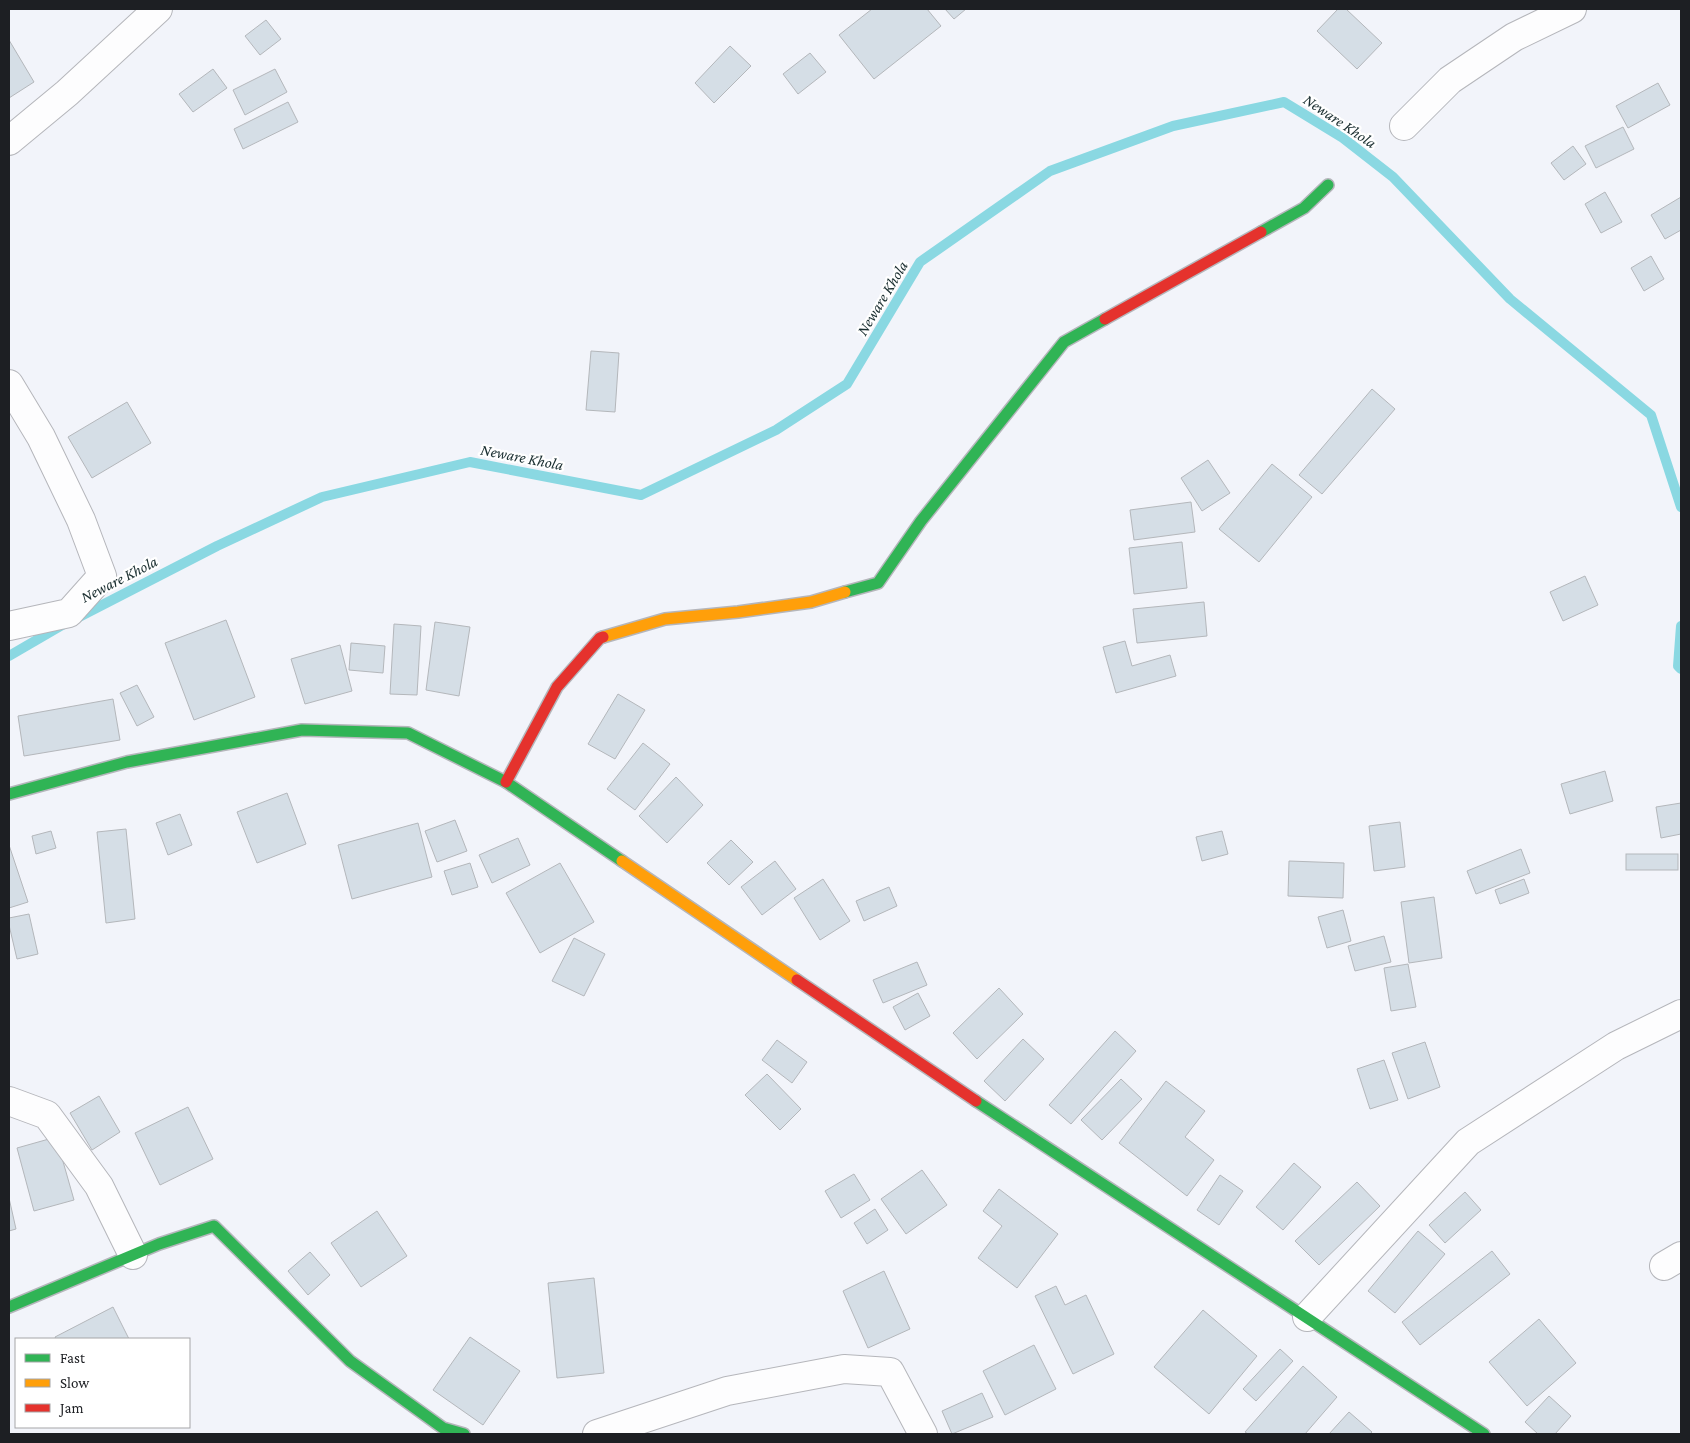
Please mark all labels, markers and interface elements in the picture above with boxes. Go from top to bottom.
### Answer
water label: Neware Khola [1301,91,1380,152]
water label: Neware Khola [853,257,911,338]
water label: Neware Khola [479,441,565,473]
water label: Neware Khola [78,552,161,606]
legend [15,1338,190,1428]
text: Fast [60,1350,86,1366]
text: Slow [60,1375,90,1391]
text: Jam [58,1400,83,1417]

